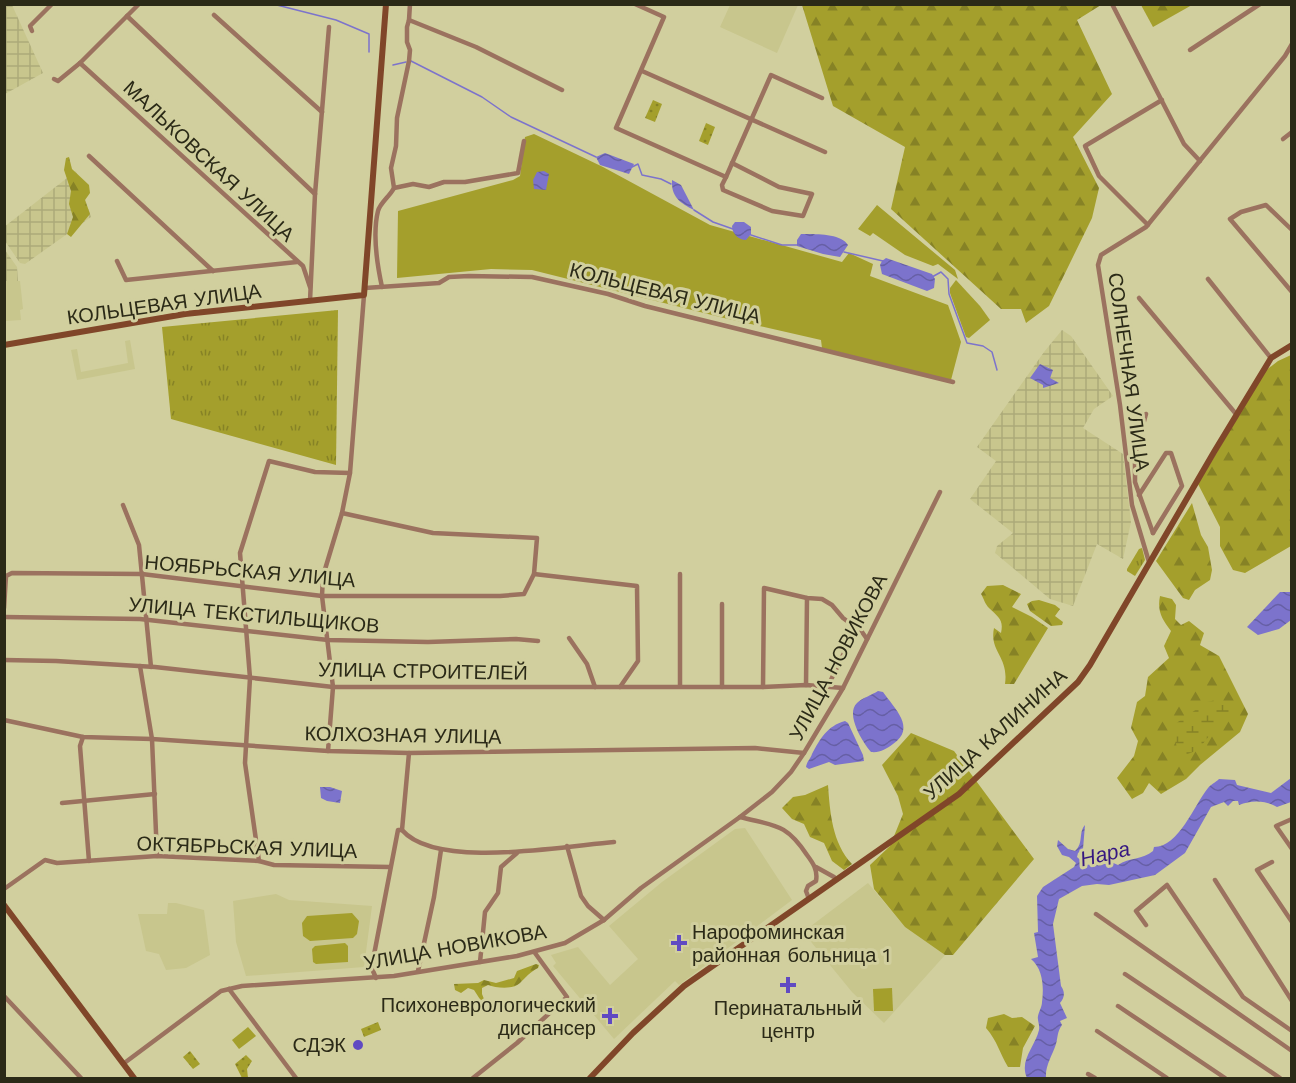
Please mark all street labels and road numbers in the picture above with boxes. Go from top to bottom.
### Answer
street label: МАЛЬКОВСКАЯ УЛИЦА [119,76,300,247]
street label: КОЛЬЦЕВАЯ УЛИЦА [567,258,764,329]
street label: СОЛНЕЧНАЯ УЛИЦА [1103,271,1155,473]
street label: КОЛЬЦЕВАЯ УЛИЦА [65,278,263,330]
street label: НОЯБРЬСКАЯ УЛИЦА [144,550,357,592]
street label: УЛИЦА НОВИКОВА [784,569,892,744]
street label: УЛИЦА ТЕКСТИЛЬЩИКОВ [128,592,380,638]
street label: УЛИЦА СТРОИТЕЛЕЙ [318,657,528,685]
street label: УЛИЦА КАЛИНИНА [919,663,1072,804]
street label: КОЛХОЗНАЯ УЛИЦА [304,721,502,749]
street label: ОКТЯБРЬСКАЯ УЛИЦА [136,831,358,863]
street label: УЛИЦА НОВИКОВА [362,919,549,975]

